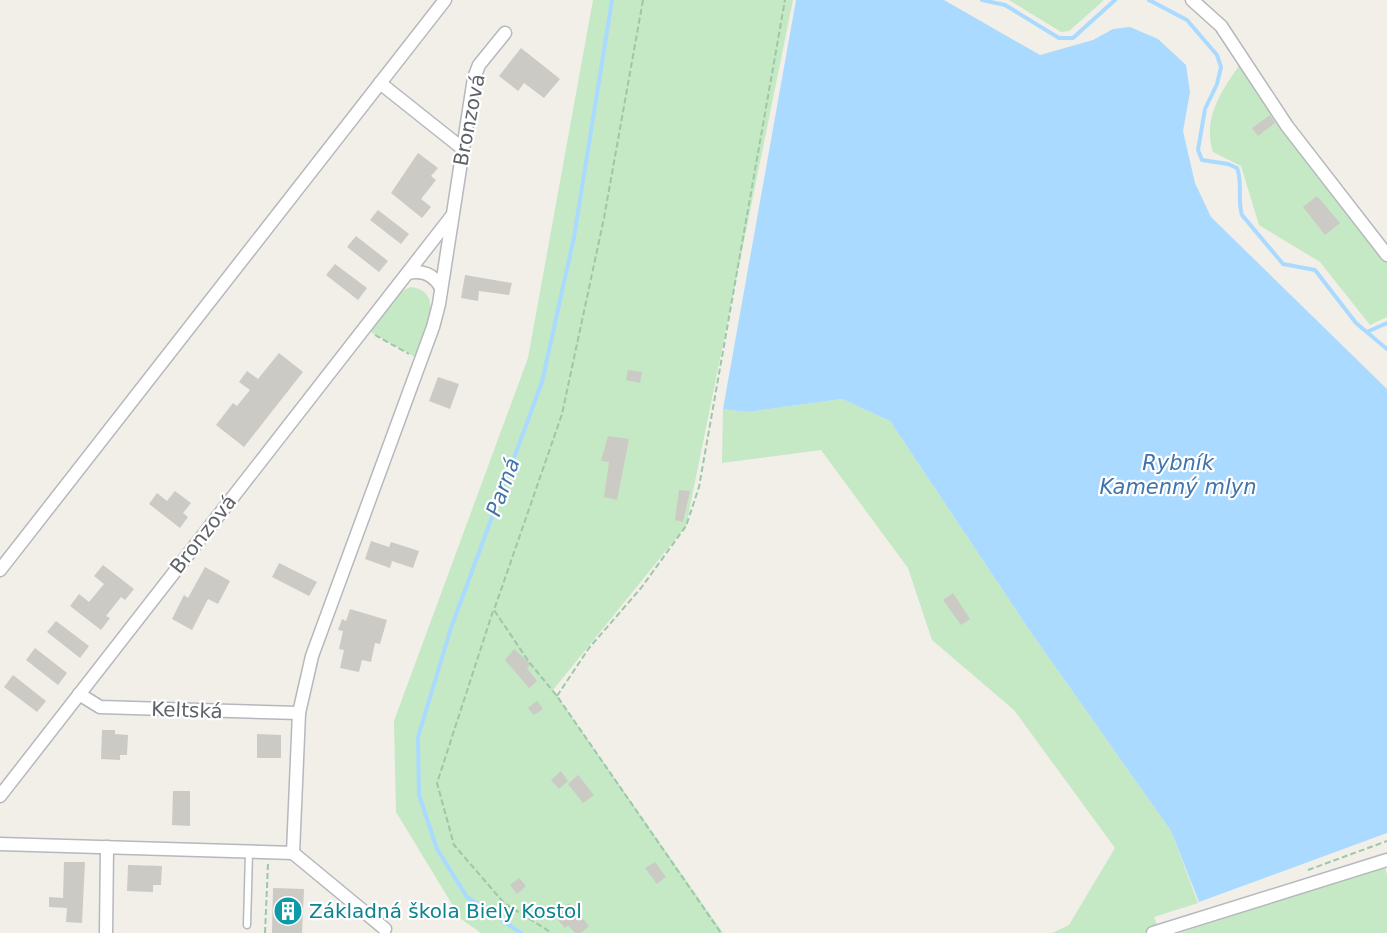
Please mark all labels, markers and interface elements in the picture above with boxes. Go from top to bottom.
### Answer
street label: Bronzová [448,72,490,168]
water label: Rybník Kamenný mlyn [1099,451,1257,499]
water label: Parná [481,455,525,519]
street label: Bronzová [165,490,241,578]
street label: Keltská [151,697,223,723]
building icon: Základná škola Biely Kostol [272,895,304,927]
place label: Základná škola Biely Kostol [309,899,582,923]

